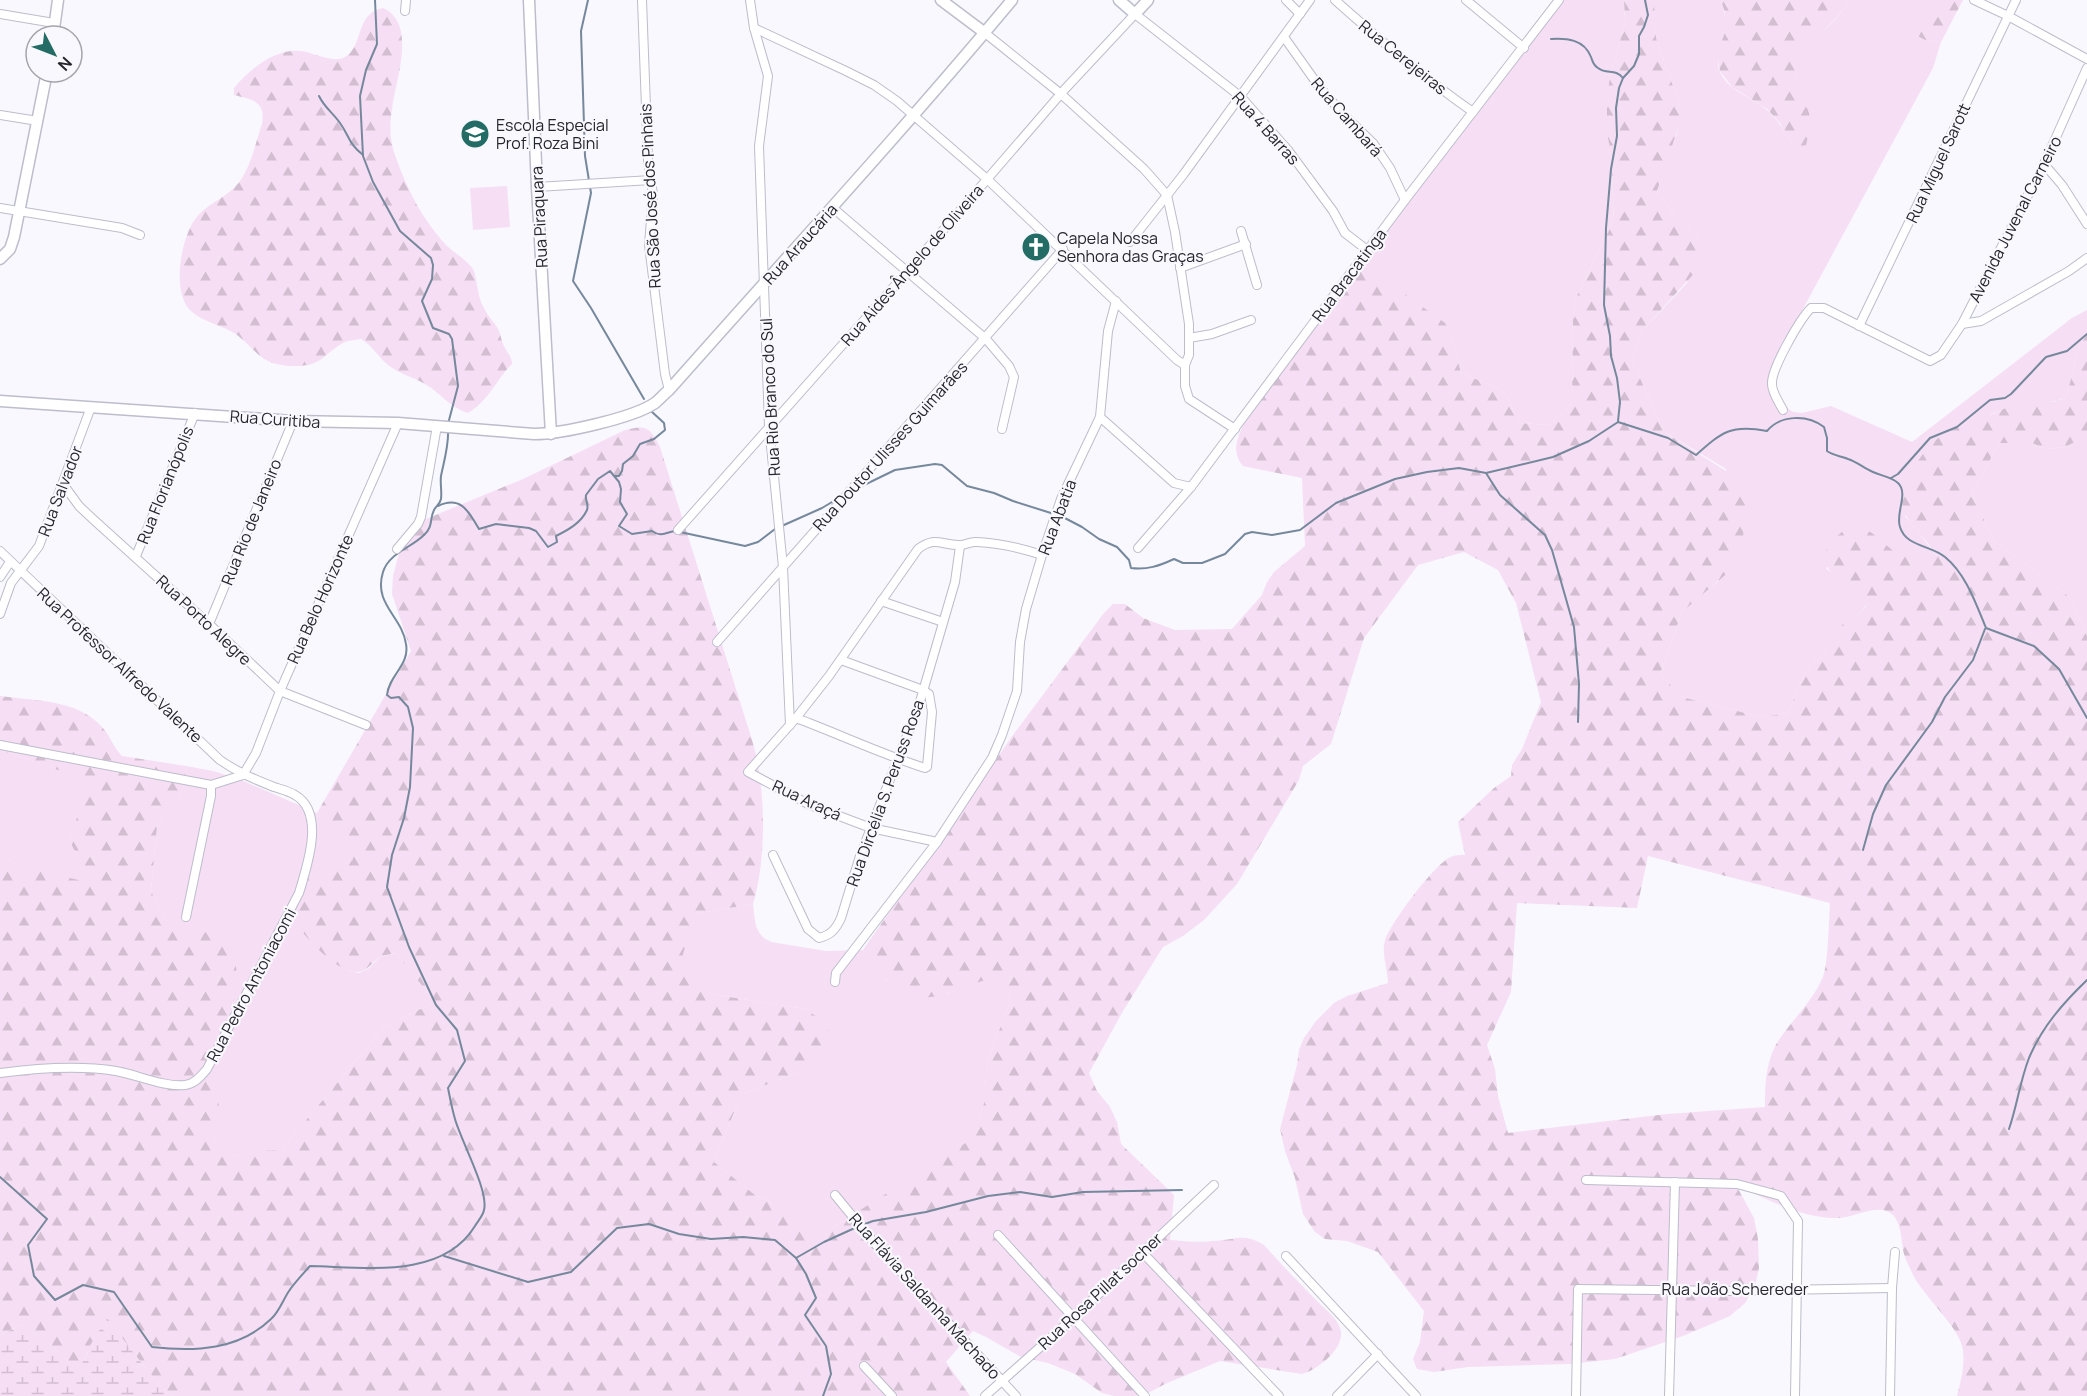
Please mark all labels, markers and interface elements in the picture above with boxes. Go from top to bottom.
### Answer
street label: Rua Cerejeiras [1354,15,1452,99]
north arrow [24,24,84,84]
text: N [53,52,77,76]
street label: Rua Cambará [1306,73,1388,161]
street label: Rua 4 Barras [1227,87,1305,169]
street label: Rua Miguel Sarott [1901,99,1975,226]
street label: Rua São José dos Pinhais [634,103,666,289]
place label: Escola Especial Prof. Roza Bini [496,114,609,154]
school or university icon: Escola Especial Prof. Roza Bini [459,118,491,150]
street label: Avenida Juvenal Carneiro [1963,132,2067,306]
street label: Rua Piraquara [525,166,553,268]
street label: Rua Aides Ângelo de Oliveira [836,180,988,350]
street label: Rua Araucária [758,199,842,289]
street label: Rua Bracatinga [1307,224,1391,326]
place label: Capela Nossa Senhora das Graças [1057,227,1204,267]
church icon: Capela Nossa Senhora das Graças [1020,231,1052,263]
street label: Rua Rio Branco do Sul [755,317,785,477]
street label: Rua Doutor Ulisses Guimarães [808,356,972,536]
street label: Rua Curitiba [229,405,321,433]
street label: Rua Florianópolis [131,423,199,547]
street label: Rua Salvador [33,442,87,539]
street label: Rua Rio de Janeiro [216,456,286,588]
street label: Rua Abatia [1033,476,1081,558]
street label: Rua Belo Horizonte [282,531,358,667]
street label: Rua Porto Alegre [152,570,256,670]
street label: Rua Professor Alfredo Valente [33,582,207,748]
street label: Rua Dircélia S. Peruss Rosa [841,697,929,889]
street label: Rua Araçá [769,774,845,826]
street label: Rua Pedro Antoniacomi [201,904,301,1066]
street label: Rua Flávia Saldanha Machado [844,1208,1006,1384]
street label: Rua Rosa Pillat socher [1033,1227,1167,1354]
street label: Rua João Schereder [1661,1278,1809,1300]

